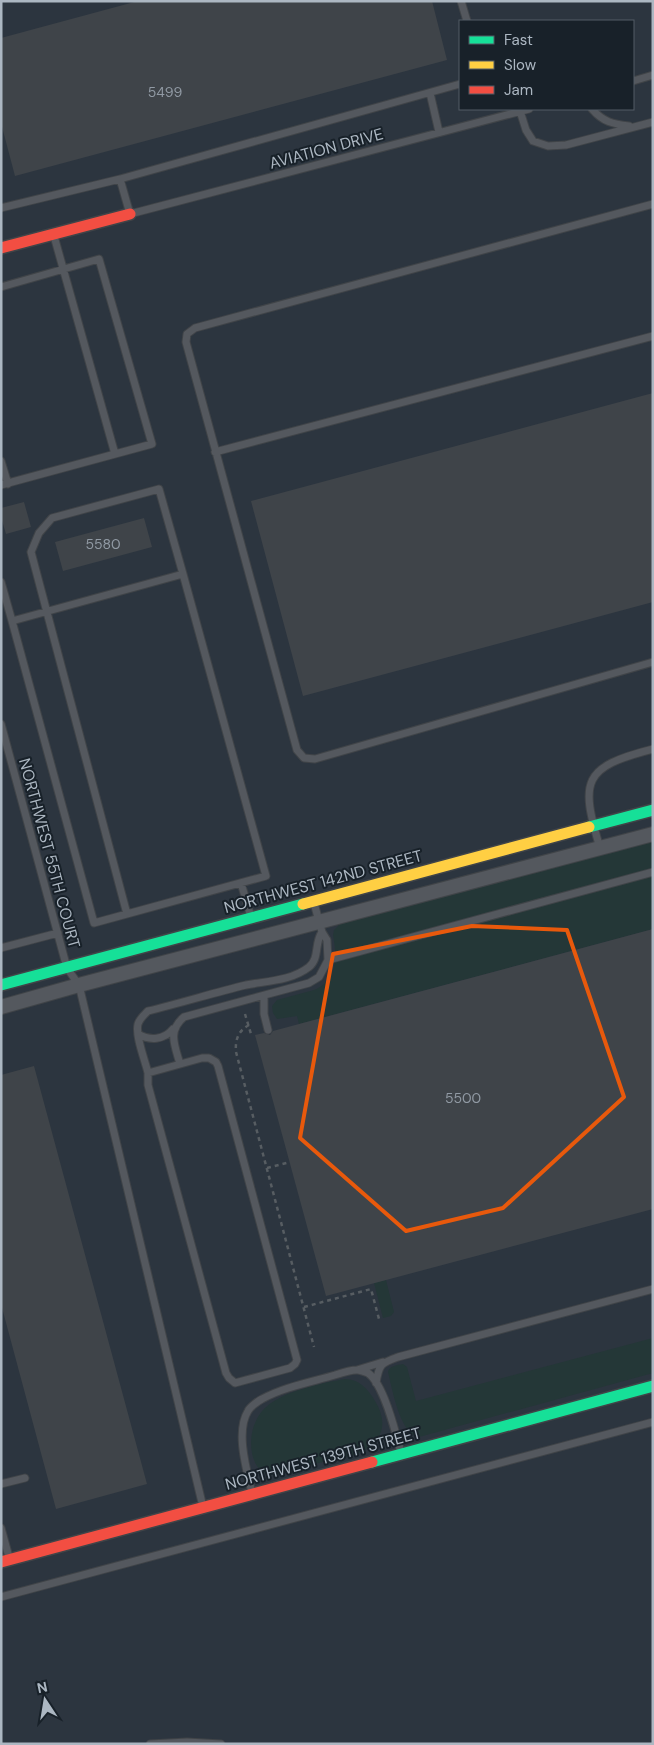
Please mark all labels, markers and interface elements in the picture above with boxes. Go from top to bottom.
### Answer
legend [459,20,634,110]
text: Fast [504,30,533,50]
text: Slow [504,55,537,75]
text: Jam [504,80,533,100]
house number: 5499 [148,83,183,101]
street label: AVIATION DRIVE [267,123,385,174]
house number: 5580 [85,535,121,553]
street label: NORTHWEST 55TH COURT [14,756,85,950]
street label: NORTHWEST 142ND STREET [222,845,425,918]
house number: 5500 [445,1089,481,1107]
street label: NORTHWEST 139TH STREET [223,1422,423,1495]
north arrow [20,1675,70,1725]
text: N [35,1677,49,1697]

